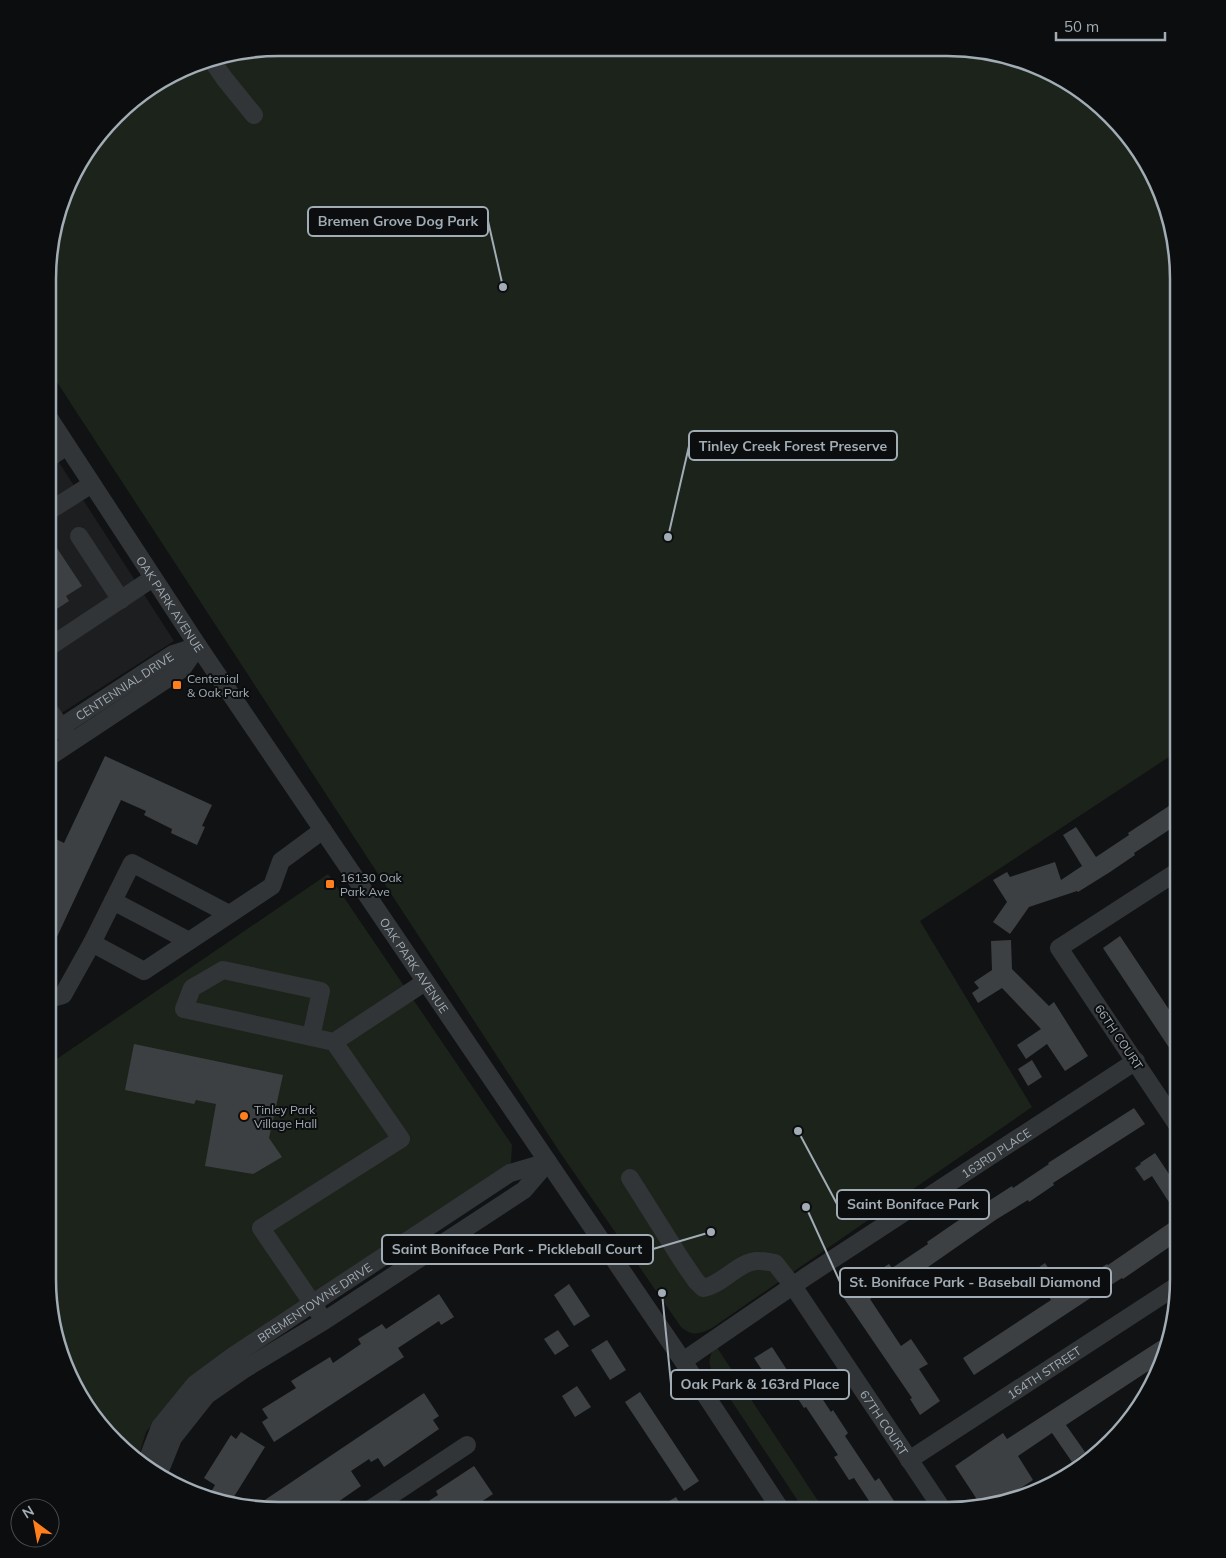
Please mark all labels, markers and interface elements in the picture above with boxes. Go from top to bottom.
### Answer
scale bar [1056,10,1165,42]
text: 50 m [1064,17,1099,36]
callout: Bremen Grove Dog Park [308,207,488,236]
text: Bremen Grove Dog Park [318,212,479,230]
callout: Tinley Creek Forest Preserve [689,431,897,460]
text: Tinley Creek Forest Preserve [699,437,888,455]
street label: OAK PARK AVENUE [134,553,207,655]
street label: CENTENNIAL DRIVE [73,648,176,723]
place label: Centenial & Oak Park [187,671,250,700]
marker: Centenial & Oak Park [171,679,183,691]
place label: 16130 Oak Park Ave [340,870,403,899]
marker: 16130 Oak Park Ave [324,878,336,890]
street label: OAK PARK AVENUE [377,915,452,1016]
street label: 66TH COURT [1092,1002,1147,1073]
place label: Tinley Park Village Hall [254,1102,317,1131]
marker: Tinley Park Village Hall [238,1110,250,1122]
street label: 163RD PLACE [958,1124,1034,1181]
callout: Saint Boniface Park [837,1190,989,1219]
text: Saint Boniface Park [847,1195,979,1213]
callout: Saint Boniface Park - Pickleball Court [382,1235,653,1264]
text: Saint Boniface Park - Pickleball Court [392,1240,643,1258]
street label: BREMENTOWNE DRIVE [254,1259,374,1345]
callout: St. Boniface Park - Baseball Diamond [840,1268,1111,1297]
text: St. Boniface Park - Baseball Diamond [849,1273,1101,1291]
street label: 164TH STREET [1004,1342,1084,1402]
callout: Oak Park & 163rd Place [671,1370,849,1399]
text: Oak Park & 163rd Place [681,1375,840,1393]
street label: 67TH COURT [857,1387,912,1459]
north arrow [10,1498,60,1548]
text: N [19,1502,37,1522]

